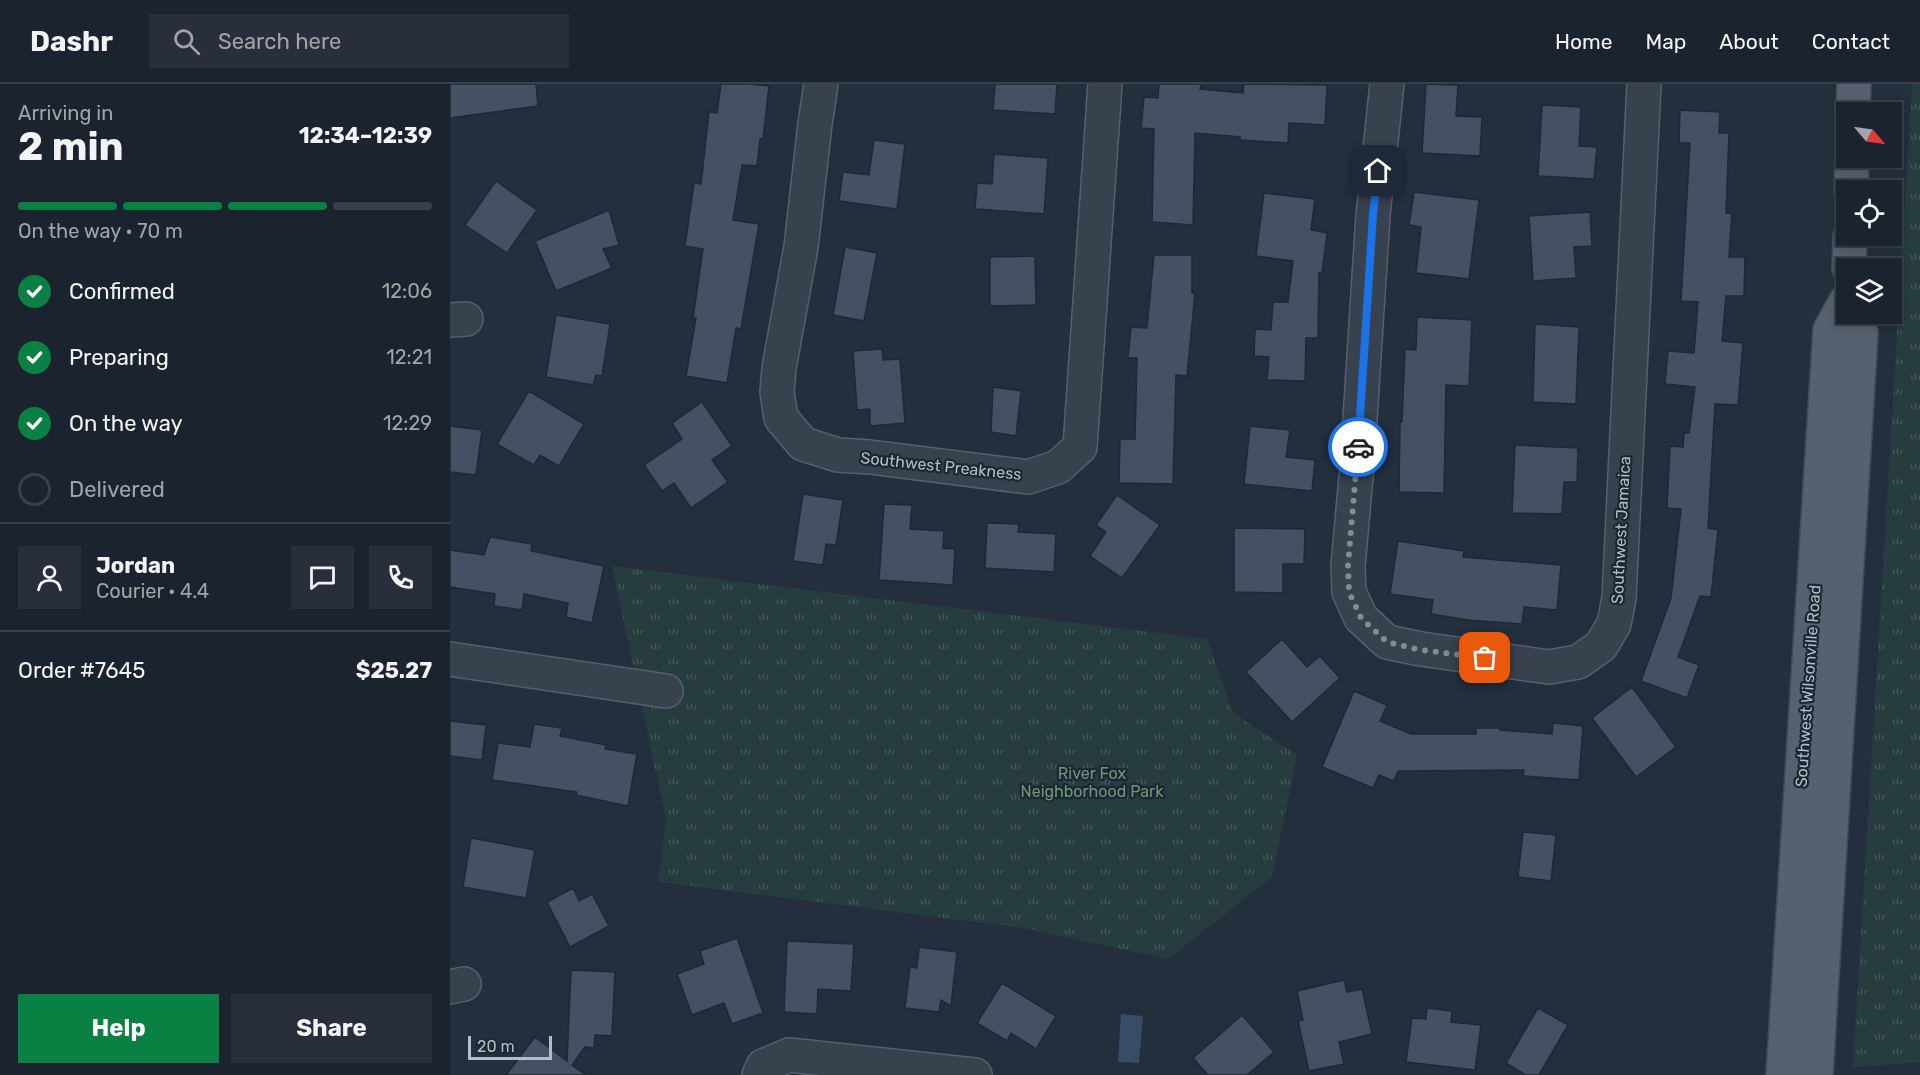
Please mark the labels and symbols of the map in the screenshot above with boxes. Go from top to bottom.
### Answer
north arrow [1836,102,1902,168]
pin [1352,145,1403,196]
courier [1328,417,1388,477]
street label: Southwest Preakness [860,448,1022,484]
street label: Southwest Jamaica [1608,456,1634,604]
street label: Southwest Wilsonville Road [1791,584,1825,788]
pin [1459,632,1510,683]
park label: River Fox Neighborhood Park [1021,764,1164,801]
scale bar [468,1033,552,1060]

